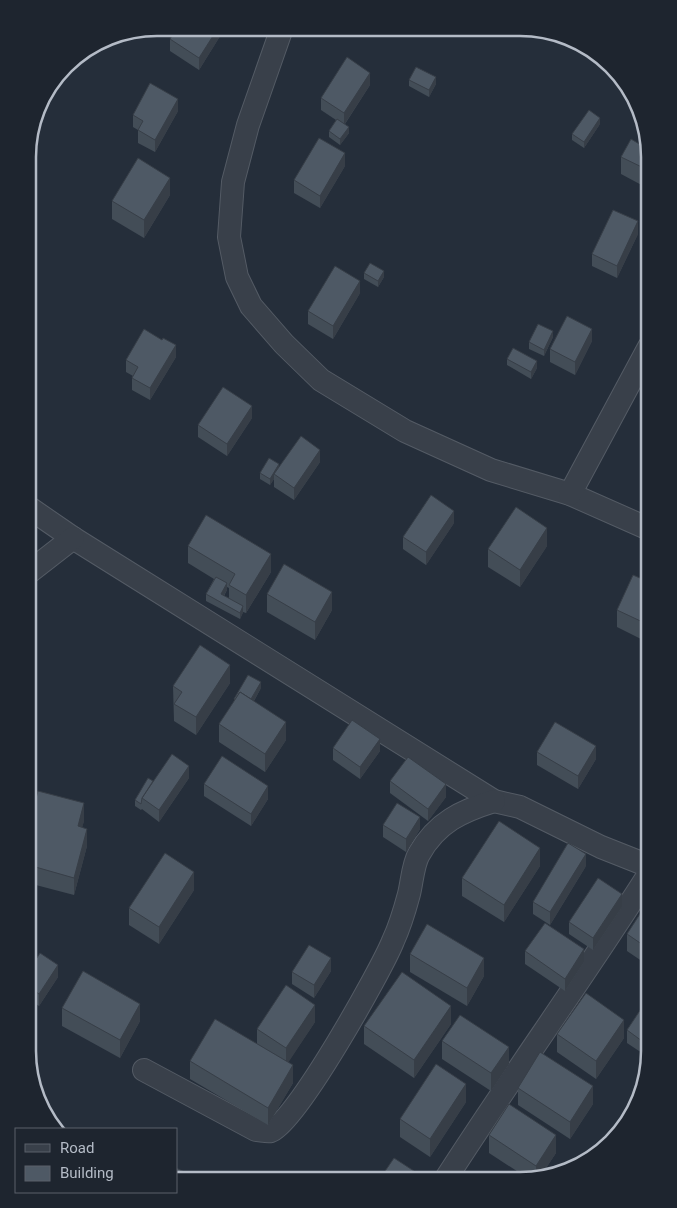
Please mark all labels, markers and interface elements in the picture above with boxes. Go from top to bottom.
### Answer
legend [15,1128,178,1193]
text: Road [60,1139,94,1157]
text: Building [60,1164,114,1182]

